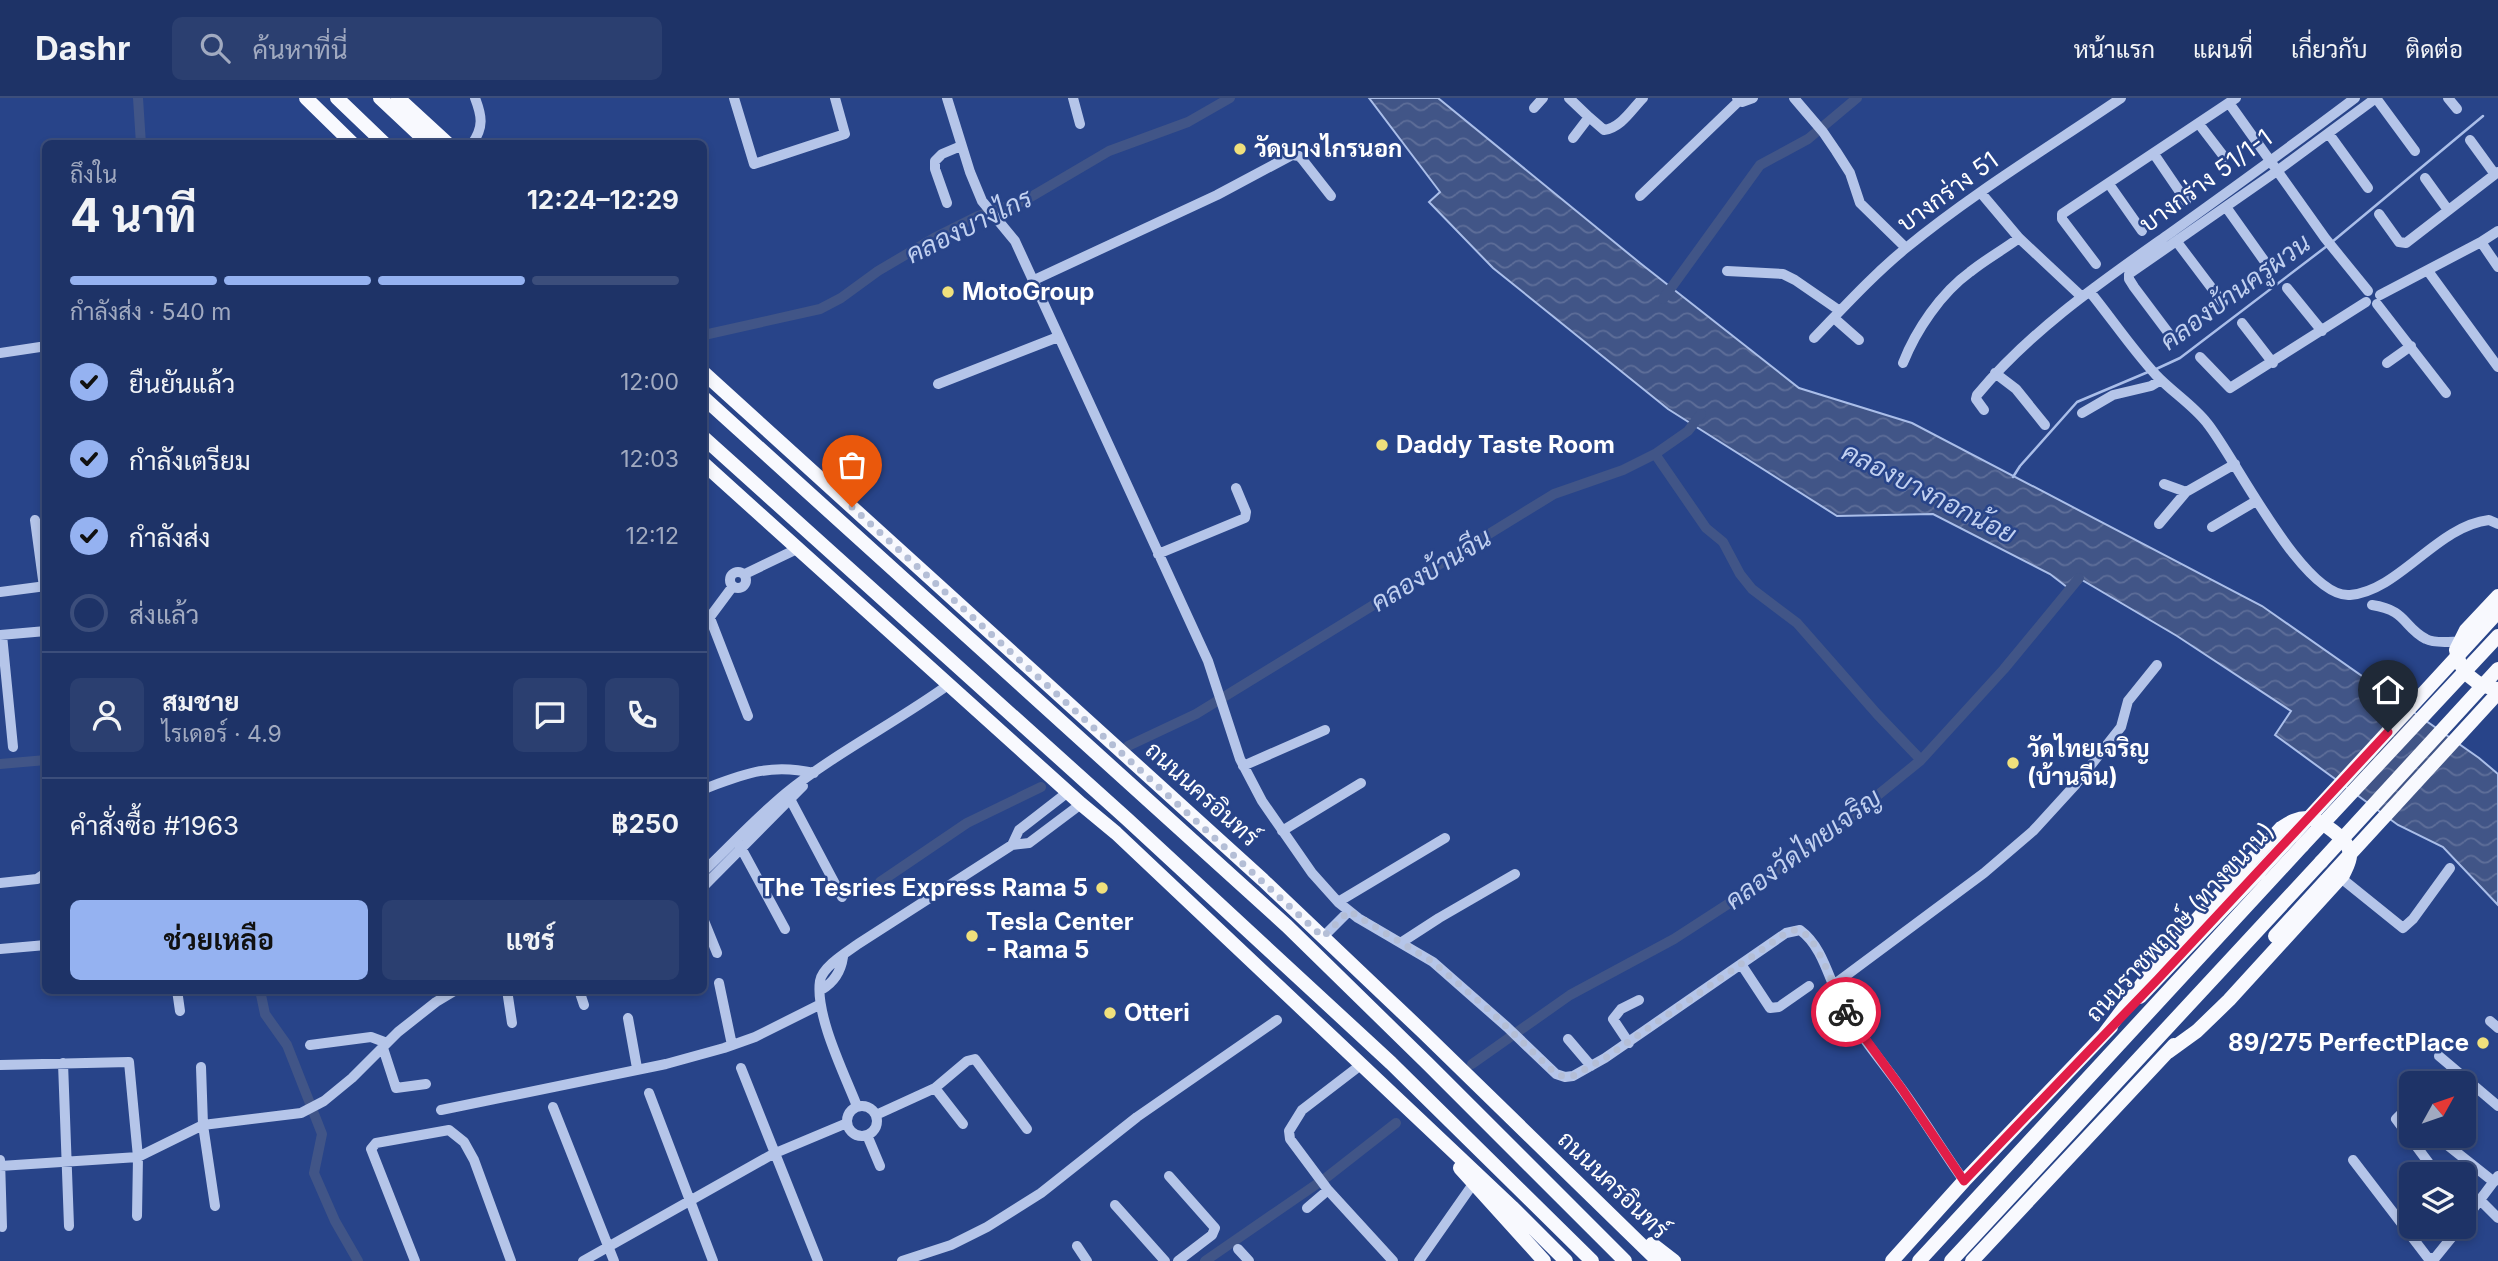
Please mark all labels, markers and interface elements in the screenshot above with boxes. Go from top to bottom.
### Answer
search box [172,17,662,80]
text: Dashr [35,28,130,68]
icon: search [196,29,234,67]
text: ค้นหาที่นี่ [252,34,348,65]
text: หน้าแรก [2074,35,2155,64]
text: แผนที่ [2193,35,2253,64]
text: เกี่ยวกับ [2291,35,2368,64]
text: ติดต่อ [2406,35,2463,64]
street label: บางกร่าง 51/1-1 [2134,123,2277,238]
place label: วัดบางไกรนอก [1254,133,1402,163]
marker: วัดบางไกรนอก [1232,141,1248,157]
street label: บางกร่าง 51 [1892,145,2004,238]
text: ถึงใน [70,161,117,189]
water label: คลองบางไกร [901,181,1038,269]
text: 12:24–12:29 [527,184,679,215]
text: 4 นาที [70,187,197,243]
water label: คลองบ้านครูผวน [2154,226,2318,359]
place label: MotoGroup [962,277,1094,306]
marker: MotoGroup [940,284,956,300]
text: กำลังส่ง · 540 m [70,298,232,326]
icon: check [70,363,108,401]
text: ยืนยันแล้ว [129,368,235,399]
text: 12:00 [620,368,679,396]
place label: Daddy Taste Room [1396,430,1615,459]
pin [822,435,882,507]
water label: คลองบางกอกน้อย [1837,435,2021,550]
marker: Daddy Taste Room [1374,437,1390,453]
icon: check [70,440,108,478]
text: กำลังเตรียม [129,445,251,476]
text: 12:03 [620,445,679,473]
icon: bag [833,446,871,484]
icon: check [70,517,108,555]
water label: คลองบ้านจีน [1365,521,1497,618]
text: กำลังส่ง [129,522,210,553]
text: 12:12 [626,522,679,550]
text: ส่งแล้ว [129,599,199,630]
pin [2358,660,2418,732]
icon: home [2369,671,2407,709]
button: person [70,678,144,752]
button: chat [513,678,587,752]
button: phone [605,678,679,752]
text: สมชาย [162,686,239,717]
text: ไรเดอร์ · 4.9 [162,720,282,748]
place label: วัดไทยเจริญ (บ้านจีน) [2027,733,2150,791]
street label: ถนนนครอินทร์ [1140,734,1266,852]
marker: วัดไทยเจริญ (บ้านจีน) [2005,755,2021,771]
water label: คลองวัดไทยเจริญ [1719,781,1888,916]
text: ฿250 [611,808,679,839]
text: คำสั่งซื้อ #1963 [70,810,239,841]
street label: ถนนราชพฤกษ์ (ทางขนาน) [2079,815,2280,1028]
place label: The Tesries Express Rama 5 [759,873,1088,902]
marker: The Tesries Express Rama 5 [1094,880,1110,896]
button: ช่วยเหลือ [70,900,368,980]
button: แชร์ [382,900,679,980]
place label: Tesla Center - Rama 5 [986,907,1134,964]
marker: Tesla Center - Rama 5 [964,928,980,944]
courier [1811,977,1881,1047]
icon: bike [1827,993,1865,1031]
place label: Otteri [1124,998,1190,1027]
marker: Otteri [1102,1005,1118,1021]
place label: 89/275 PerfectPlace [2228,1028,2469,1057]
marker: 89/275 PerfectPlace [2475,1035,2491,1051]
north arrow [2399,1071,2476,1148]
map controls [2399,1071,2476,1239]
street label: ถนนนครอินทร์ [1552,1124,1675,1245]
button: layers [2399,1162,2476,1239]

